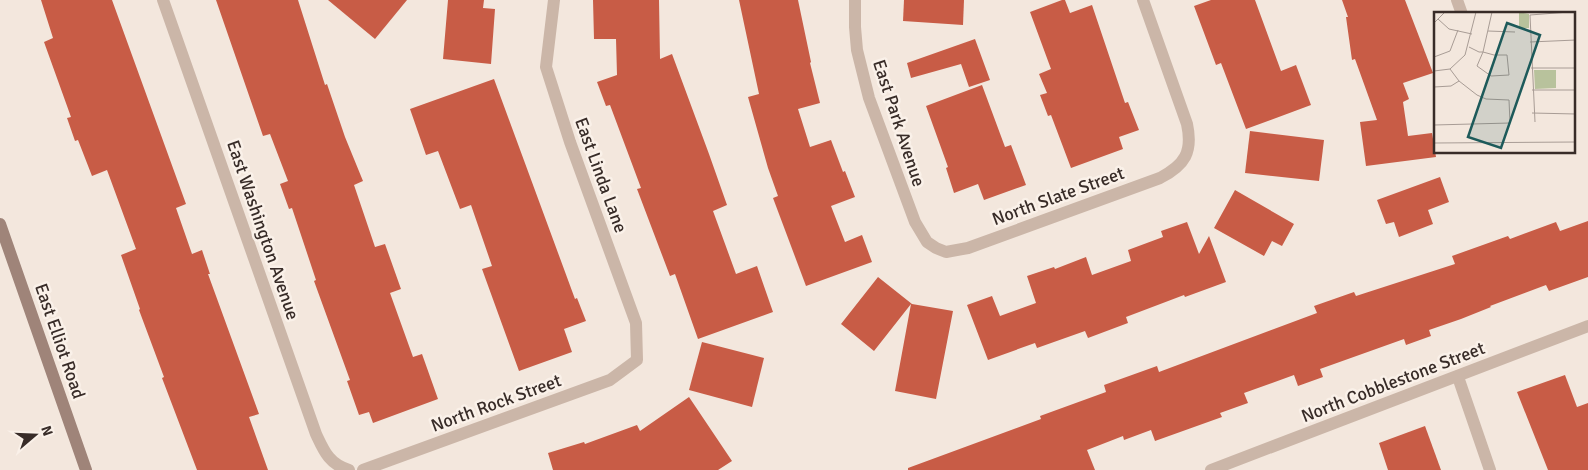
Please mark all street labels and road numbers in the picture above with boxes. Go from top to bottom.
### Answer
street label: East Park Avenue [868,57,930,189]
street label: East Linda Lane [570,114,632,236]
street label: East Washington Avenue [222,137,304,323]
street label: North Slate Street [989,162,1127,230]
street label: East Elliot Road [30,280,90,402]
street label: North Cobblestone Street [1298,337,1488,427]
street label: North Rock Street [428,369,564,437]

